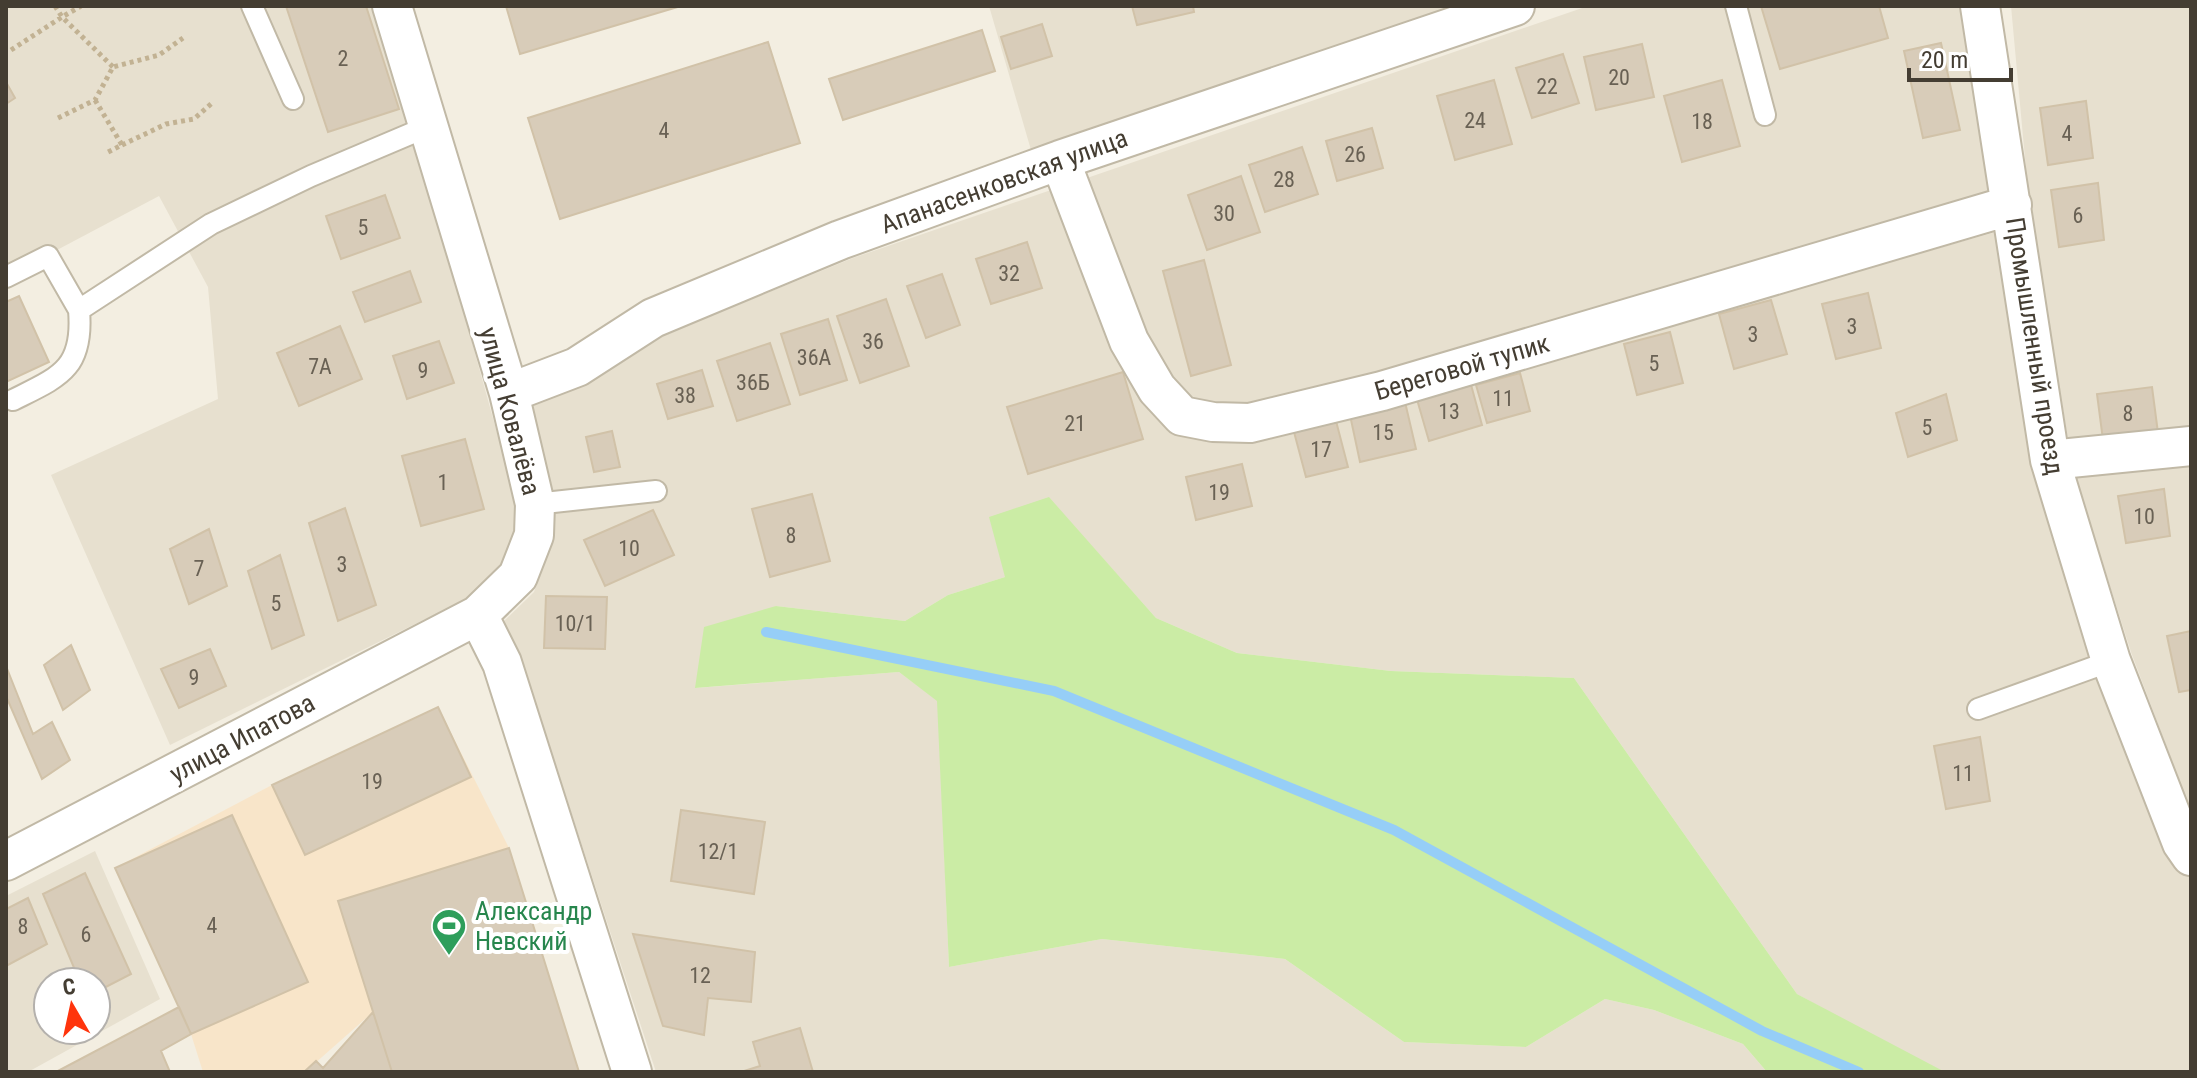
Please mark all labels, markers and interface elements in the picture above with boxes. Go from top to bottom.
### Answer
scale bar [1909,32,2011,82]
house number: 2 [338,46,348,71]
text: 20 m [1921,46,1968,74]
house number: 20 [1608,65,1630,90]
house number: 22 [1536,74,1558,99]
house number: 24 [1464,108,1486,133]
house number: 18 [1691,109,1713,134]
house number: 4 [659,118,670,143]
house number: 4 [2062,121,2073,146]
street label: Апанасенковская улица [876,122,1132,240]
house number: 26 [1344,142,1366,167]
house number: 28 [1273,167,1295,192]
house number: 30 [1213,201,1235,226]
house number: 6 [2073,203,2083,228]
house number: 5 [358,215,368,240]
street label: Промышленный проезд [2000,215,2070,477]
house number: 32 [998,261,1020,286]
house number: 3 [1847,314,1857,339]
house number: 3 [1748,322,1758,347]
street label: улица Ковалёва [473,324,547,498]
street label: Береговой тупик [1371,328,1553,406]
house number: 36 [862,329,884,354]
house number: 36А [797,345,832,370]
house number: 5 [1649,351,1659,376]
house number: 7А [308,354,332,379]
house number: 9 [418,358,428,383]
house number: 36Б [736,370,770,395]
house number: 38 [674,383,696,408]
house number: 11 [1492,386,1514,411]
house number: 13 [1438,399,1460,424]
house number: 8 [2123,401,2133,426]
house number: 21 [1064,411,1086,436]
house number: 5 [1922,415,1932,440]
house number: 15 [1372,420,1394,445]
house number: 17 [1310,437,1332,462]
house number: 1 [438,470,448,495]
house number: 19 [1208,480,1230,505]
house number: 10 [2133,504,2155,529]
house number: 8 [786,523,796,548]
house number: 10 [618,536,640,561]
house number: 3 [337,552,347,577]
house number: 7 [194,556,204,581]
house number: 5 [271,591,281,616]
house number: 10/1 [555,611,595,636]
house number: 9 [189,665,199,690]
street label: улица Ипатова [165,687,319,789]
house number: 11 [1952,761,1974,786]
house number: 19 [361,769,383,794]
house number: 12/1 [698,839,738,864]
place label: Александр Невский [475,896,592,956]
sports icon: Александр Невский [430,907,468,957]
house number: 4 [207,913,218,938]
house number: 8 [18,914,28,939]
house number: 6 [81,922,91,947]
house number: 12 [689,963,711,988]
north arrow [32,966,112,1046]
text: С [61,973,77,1000]

